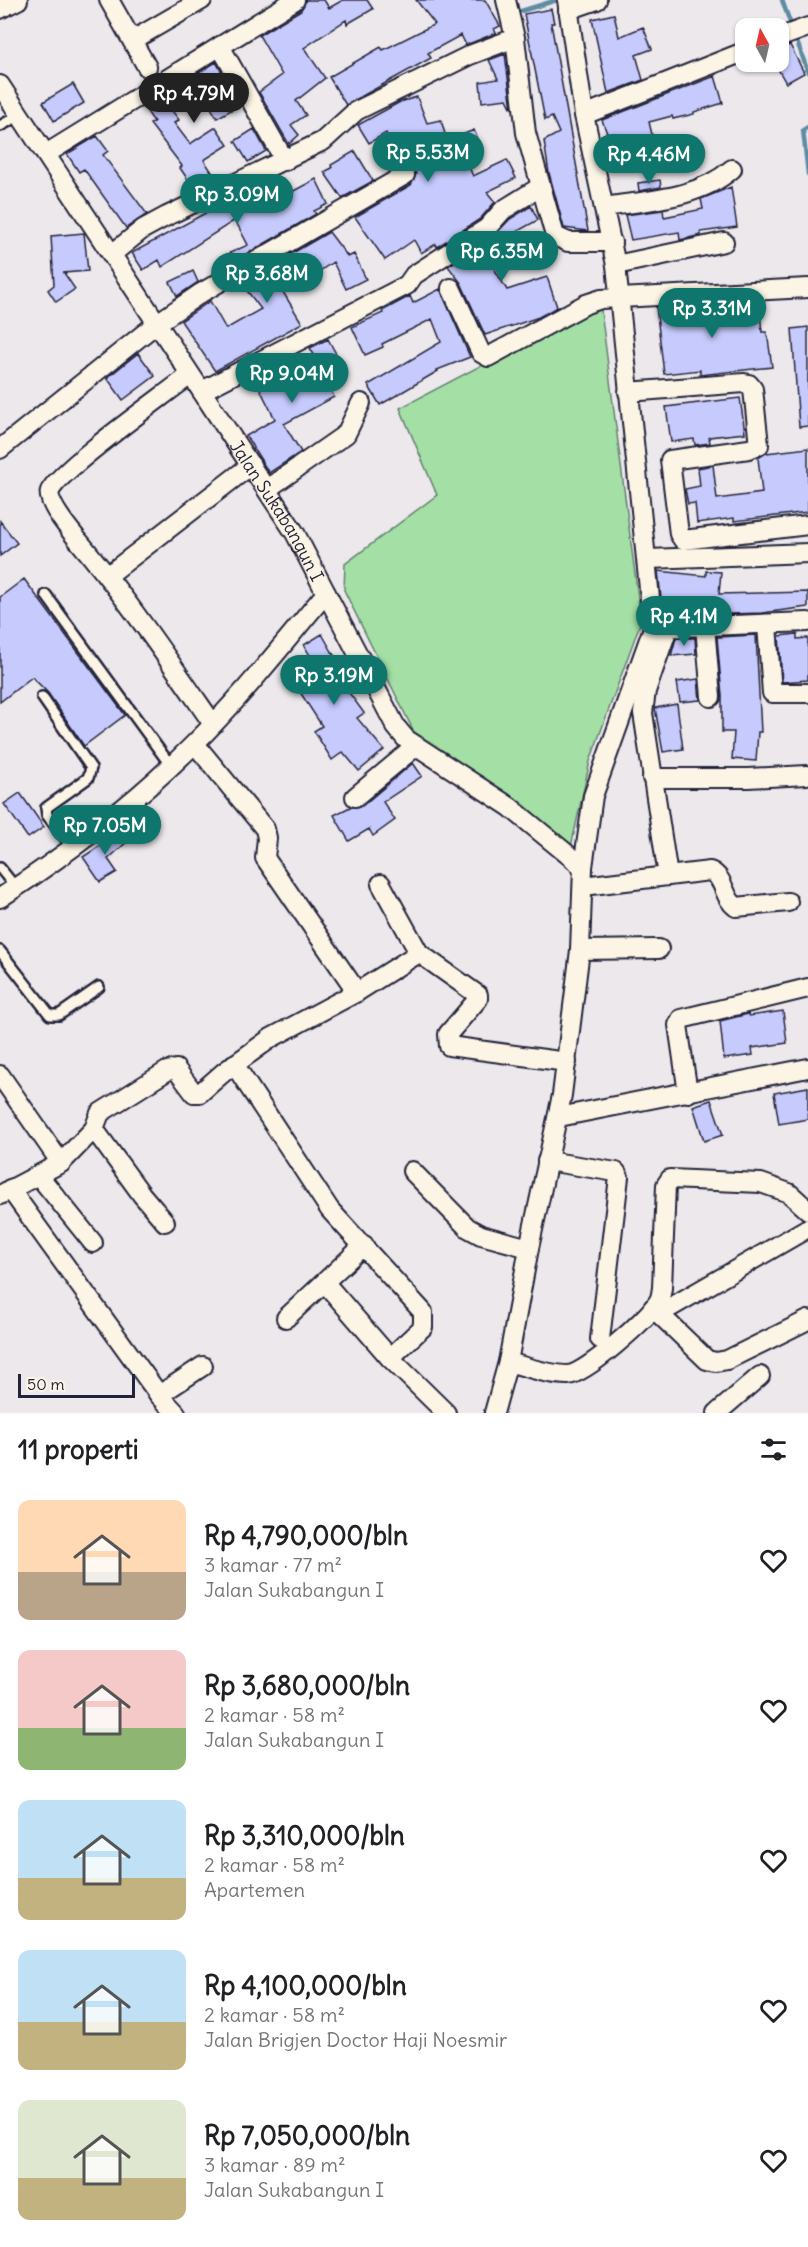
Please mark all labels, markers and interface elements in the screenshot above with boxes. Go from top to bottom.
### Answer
north arrow [735,18,789,72]
map controls [735,18,789,72]
pin: Rp 4.79M [132,73,256,124]
text: Rp 4.79M [153,80,235,105]
pin: Rp 5.53M [366,132,490,183]
pin: Rp 4.46M [587,134,711,185]
text: Rp 5.53M [386,139,470,164]
text: Rp 4.46M [607,141,691,166]
pin: Rp 3.09M [175,174,299,225]
text: Rp 3.09M [194,181,280,206]
pin: Rp 6.35M [440,231,564,282]
text: Rp 6.35M [460,238,544,263]
pin: Rp 3.68M [205,253,329,304]
text: Rp 3.68M [225,260,309,285]
pin: Rp 3.31M [650,288,774,339]
text: Rp 3.31M [672,295,752,320]
pin: Rp 9.04M [230,353,354,404]
text: Rp 9.04M [249,360,335,385]
street label: Jalan Sukabangun I [225,435,329,585]
pin: Rp 4.1M [629,596,739,647]
text: Rp 4.1M [650,603,718,628]
pin: Rp 3.19M [272,655,396,706]
text: Rp 3.19M [294,662,374,687]
pin: Rp 7.05M [43,805,167,856]
text: Rp 7.05M [63,812,147,837]
scale bar [18,1371,135,1398]
text: 50 m [27,1374,65,1394]
text: 11 properti [18,1433,139,1466]
icon: filters [757,1433,790,1466]
text: Rp 4,790,000/bln [204,1519,408,1552]
icon: home [66,1524,138,1596]
icon: heart [757,1544,790,1577]
text: 3 kamar · 77 m² [204,1552,342,1577]
text: Jalan Sukabangun I [204,1577,384,1602]
text: Rp 3,680,000/bln [204,1669,410,1702]
icon: home [66,1674,138,1746]
icon: heart [757,1694,790,1727]
text: 2 kamar · 58 m² [204,1702,345,1727]
text: Jalan Sukabangun I [204,1727,384,1752]
text: Rp 3,310,000/bln [204,1819,405,1852]
icon: home [66,1824,138,1896]
icon: heart [757,1844,790,1877]
text: 2 kamar · 58 m² [204,1852,345,1877]
text: Apartemen [204,1877,305,1902]
text: Rp 4,100,000/bln [204,1969,407,2002]
icon: home [66,1974,138,2046]
icon: heart [757,1994,790,2027]
text: 2 kamar · 58 m² [204,2002,345,2027]
text: Jalan Brigjen Doctor Haji Noesmir [204,2027,507,2052]
text: Rp 7,050,000/bln [204,2119,410,2152]
icon: home [66,2124,138,2196]
icon: heart [757,2144,790,2177]
text: 3 kamar · 89 m² [204,2152,345,2177]
text: Jalan Sukabangun I [204,2177,384,2202]

